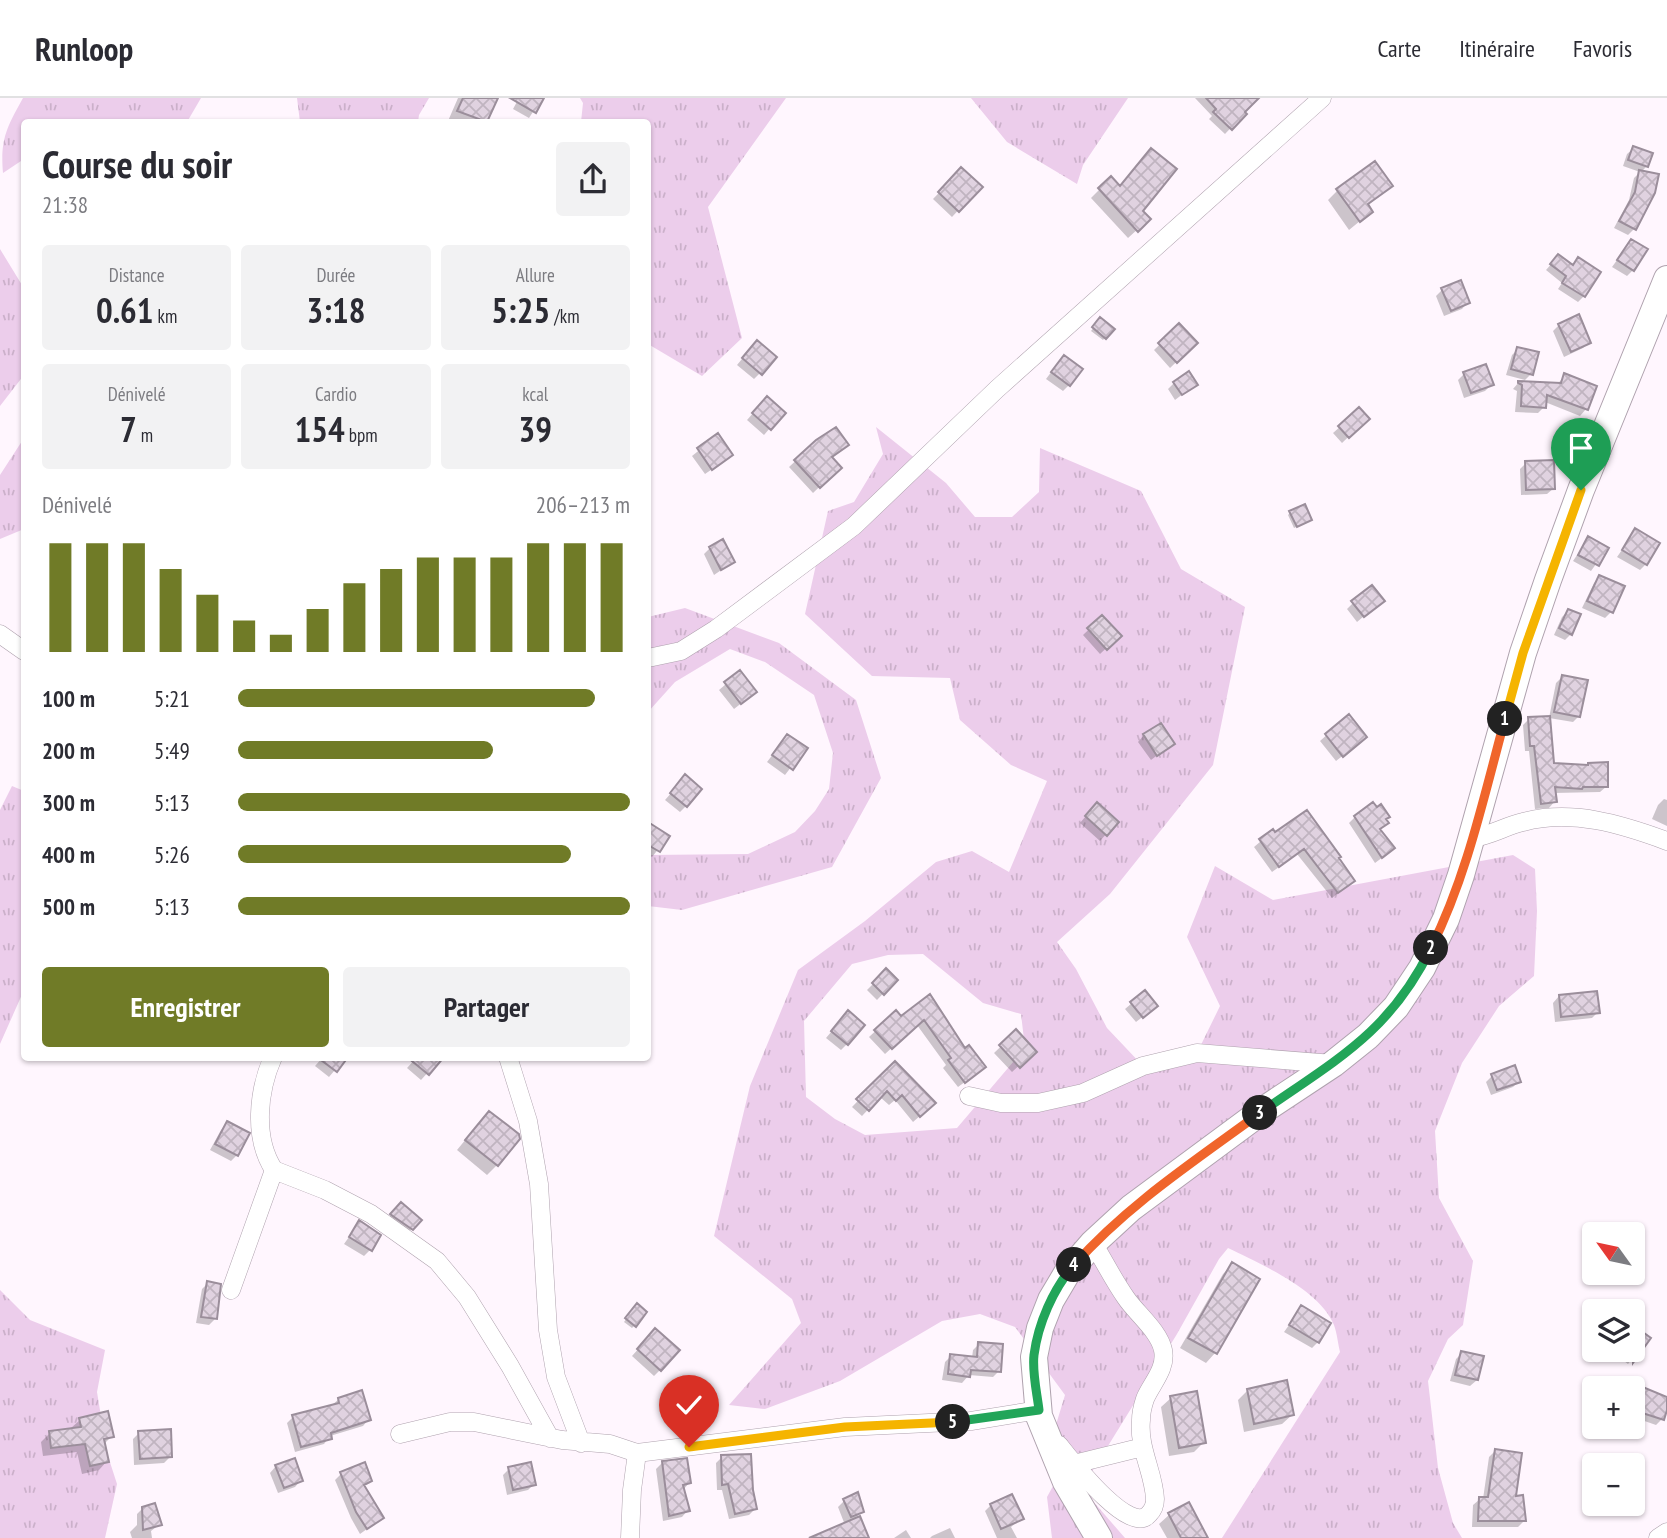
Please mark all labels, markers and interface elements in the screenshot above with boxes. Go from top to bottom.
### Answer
text: Runloop [35,27,133,70]
text: Carte [1377,33,1421,64]
text: Itinéraire [1459,33,1535,64]
text: Favoris [1573,33,1632,64]
text: Course du soir [42,139,232,188]
button: share [556,142,630,216]
text: 21:38 [42,190,88,219]
text: Distance [109,263,165,287]
text: Durée [317,263,355,287]
text: Allure [516,263,555,287]
text: 0.61 [96,287,154,333]
text: 3:18 [307,287,365,333]
text: 5:25 [491,287,550,333]
text: km [154,304,177,328]
text: /km [550,304,580,328]
text: Dénivelé [108,382,166,406]
text: Cardio [315,382,357,406]
text: kcal [522,382,548,406]
text: 7 [120,406,137,452]
text: 154 [294,406,345,452]
text: 39 [519,406,552,452]
pin [1551,418,1611,490]
text: m [137,423,153,447]
text: bpm [345,423,378,447]
icon: arrive [1562,429,1600,467]
text: Dénivelé [42,490,112,519]
text: 206–213 m [536,490,630,519]
text: 100 m [42,684,95,713]
text: 5:21 [154,684,190,713]
pin: 1 [1488,702,1522,736]
text: 1 [1500,706,1509,730]
text: 200 m [42,736,95,765]
text: 5:49 [154,736,190,765]
text: 300 m [42,788,95,817]
text: 5:13 [154,788,190,817]
text: 400 m [42,840,95,869]
text: 5:26 [154,840,190,869]
text: 500 m [42,892,95,921]
text: 5:13 [154,892,190,921]
pin: 2 [1414,930,1448,966]
text: 2 [1426,935,1435,959]
button: Enregistrer [42,967,329,1047]
button: Partager [343,967,630,1047]
pin: 3 [1242,1096,1278,1130]
text: 3 [1255,1100,1264,1124]
north arrow [1582,1222,1645,1284]
map controls [1582,1222,1645,1516]
pin: 4 [1056,1248,1092,1282]
text: 4 [1069,1252,1078,1276]
button: layers [1582,1299,1645,1362]
pin [659,1375,719,1447]
button: + [1582,1376,1645,1439]
icon: check [670,1386,708,1424]
pin: 5 [936,1404,970,1440]
text: 5 [948,1409,957,1433]
button: − [1582,1453,1645,1516]

